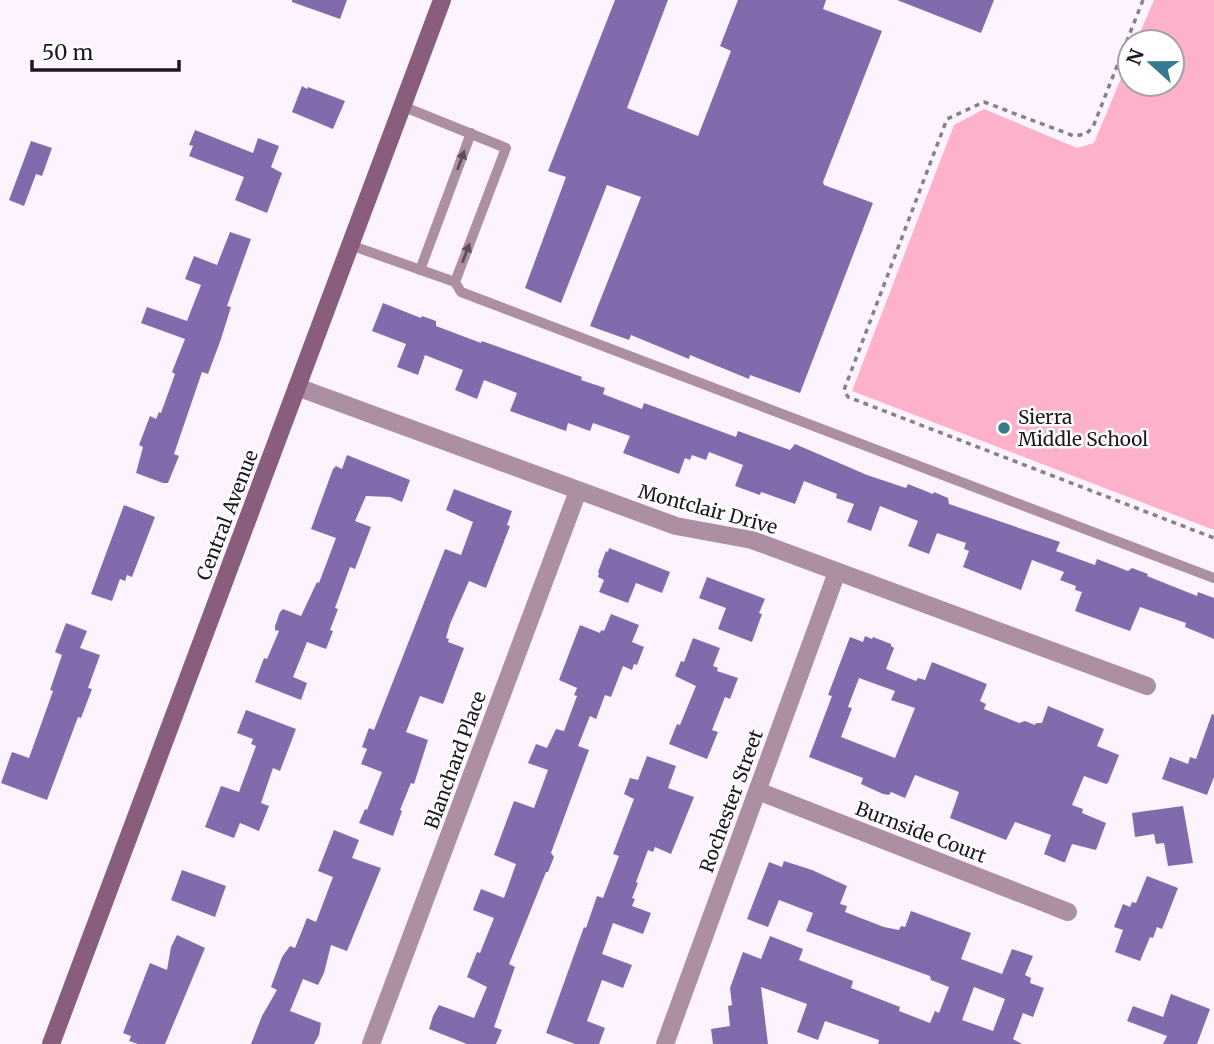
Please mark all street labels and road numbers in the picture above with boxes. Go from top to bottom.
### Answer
street label: Central Avenue [191,446,263,584]
street label: Montclair Drive [636,479,780,539]
street label: Blanchard Place [419,688,491,832]
street label: Rochester Street [694,726,768,876]
street label: Burnside Court [852,796,990,868]

